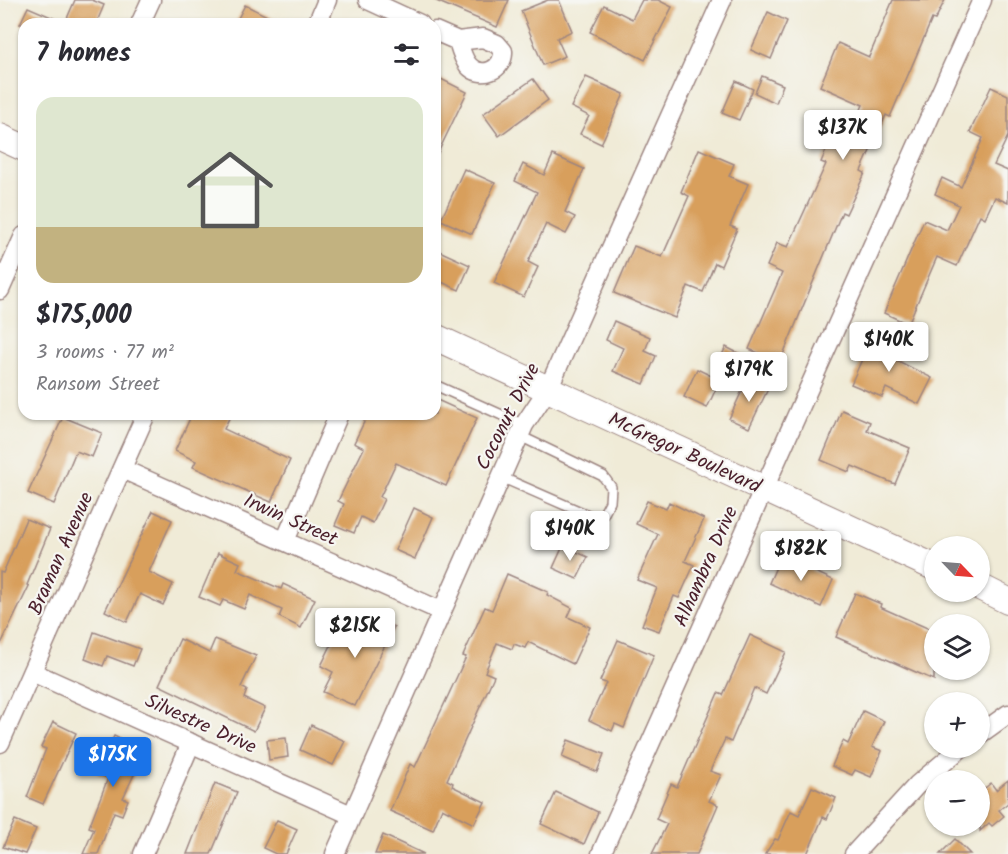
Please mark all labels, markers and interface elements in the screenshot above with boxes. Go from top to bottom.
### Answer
text: 7 homes [36,33,131,75]
icon: filters [390,38,423,71]
pin: $137K [801,110,885,161]
text: $137K [818,113,868,145]
icon: home [176,136,284,244]
text: $175,000 [36,295,132,337]
pin: $140K [847,322,931,373]
text: $140K [863,325,915,357]
text: 3 rooms · 77 m² [36,337,174,369]
pin: $179K [707,352,791,403]
text: $179K [724,355,774,387]
street label: Coconut Drive [468,358,550,476]
text: Ransom Street [36,369,160,401]
street label: McGregor Boulevard [602,404,767,504]
street label: Irwin Street [238,486,343,556]
street label: Braman Avenue [20,487,103,620]
street label: Alhambra Drive [666,501,748,632]
pin: $140K [528,511,612,562]
text: $140K [544,514,596,546]
pin: $182K [759,531,843,582]
text: $182K [774,534,828,566]
north arrow [924,536,990,602]
map controls [924,536,990,836]
pin: $215K [313,608,397,659]
text: $215K [329,611,381,643]
button: layers [924,614,990,680]
street label: Silvestre Drive [139,686,261,764]
button: + [924,692,990,758]
pin: $175K [71,737,155,788]
text: $175K [88,740,138,772]
button: − [924,770,990,836]

